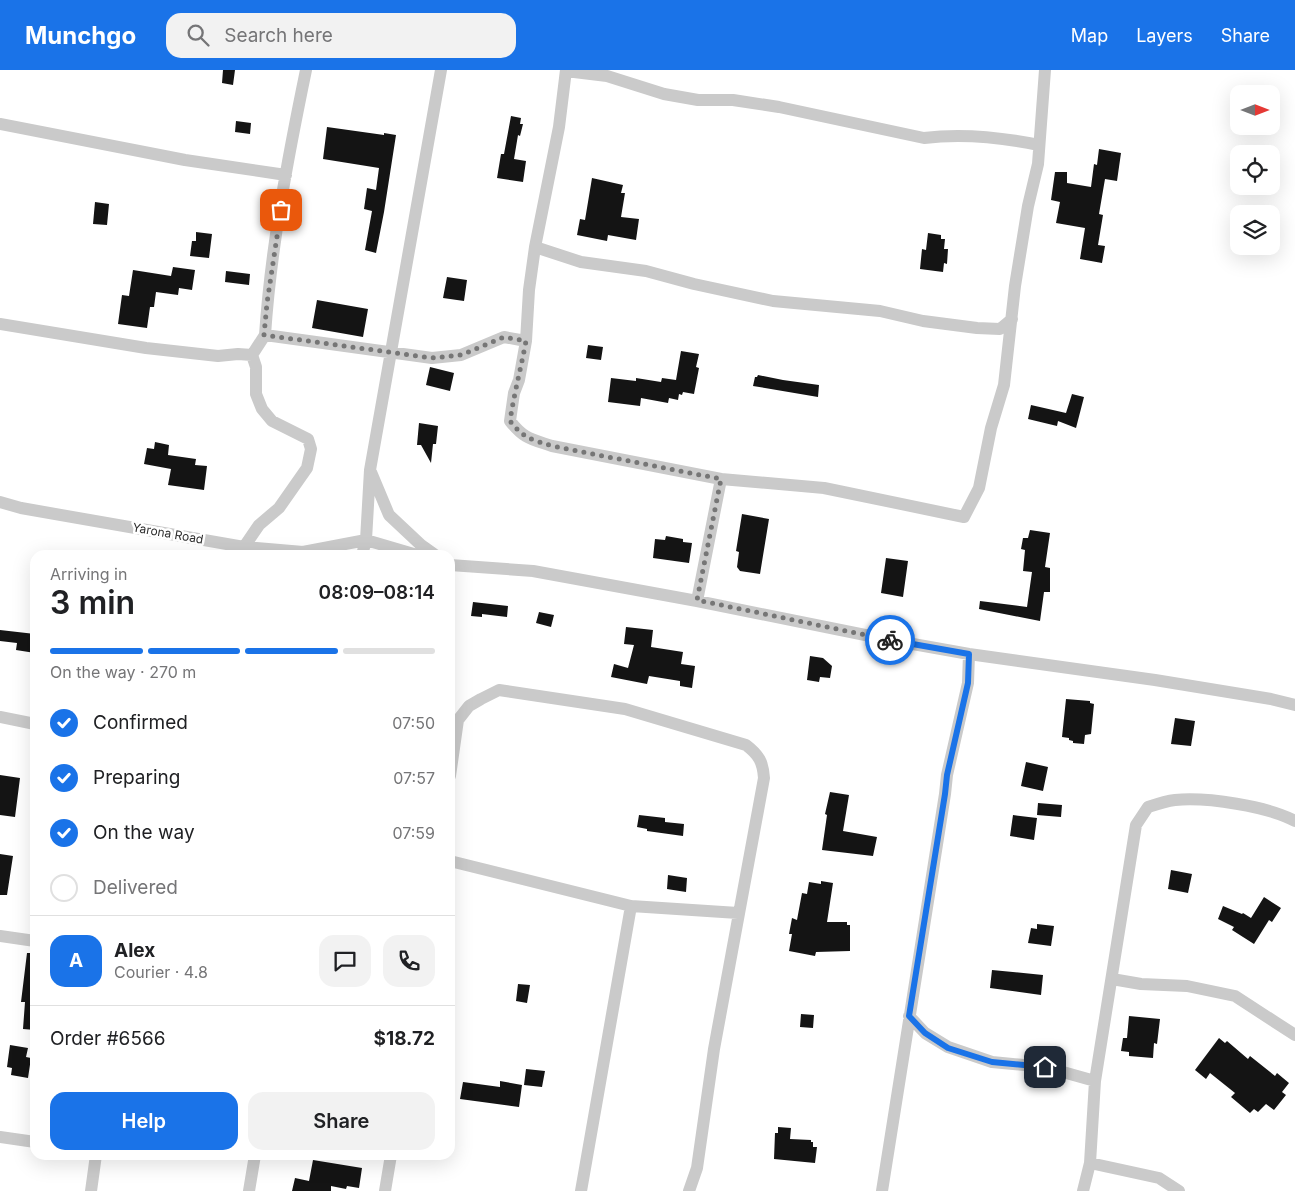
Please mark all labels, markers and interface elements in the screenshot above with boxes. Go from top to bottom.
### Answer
search box [166,13,516,58]
text: Munchgo [25,21,136,50]
icon: search [184,21,212,49]
text: Search here [224,24,333,47]
text: Map [1071,25,1108,46]
text: Layers [1136,25,1193,46]
text: Share [1221,25,1270,46]
north arrow [1230,85,1280,135]
map controls [1230,85,1280,255]
button: locate [1230,145,1280,195]
pin [260,189,302,231]
icon: bag [267,196,295,224]
button: layers [1230,205,1280,255]
street label: Yarona Road [131,519,205,547]
text: Arriving in [50,564,127,584]
text: 08:09–08:14 [319,581,435,604]
text: 3 min [50,583,135,622]
courier [865,615,915,665]
icon: bike [876,626,904,654]
text: On the way · 270 m [50,662,196,682]
icon: check [50,709,78,737]
text: Confirmed [93,711,188,734]
text: 07:50 [392,713,435,733]
icon: check [50,764,78,792]
text: Preparing [93,766,180,789]
text: 07:57 [393,768,435,788]
icon: check [50,819,78,847]
text: On the way [93,821,195,844]
text: 07:59 [392,823,435,843]
text: Delivered [93,876,178,899]
button: chat [319,935,371,987]
button: phone [383,935,435,987]
text: Alex [114,939,155,962]
text: A [69,949,83,972]
text: Courier · 4.8 [114,962,208,982]
text: Order #6566 [50,1027,166,1050]
text: $18.72 [374,1027,435,1050]
pin [1024,1046,1066,1088]
icon: home [1031,1053,1059,1081]
button: Help [50,1092,238,1150]
button: Share [248,1092,435,1150]

